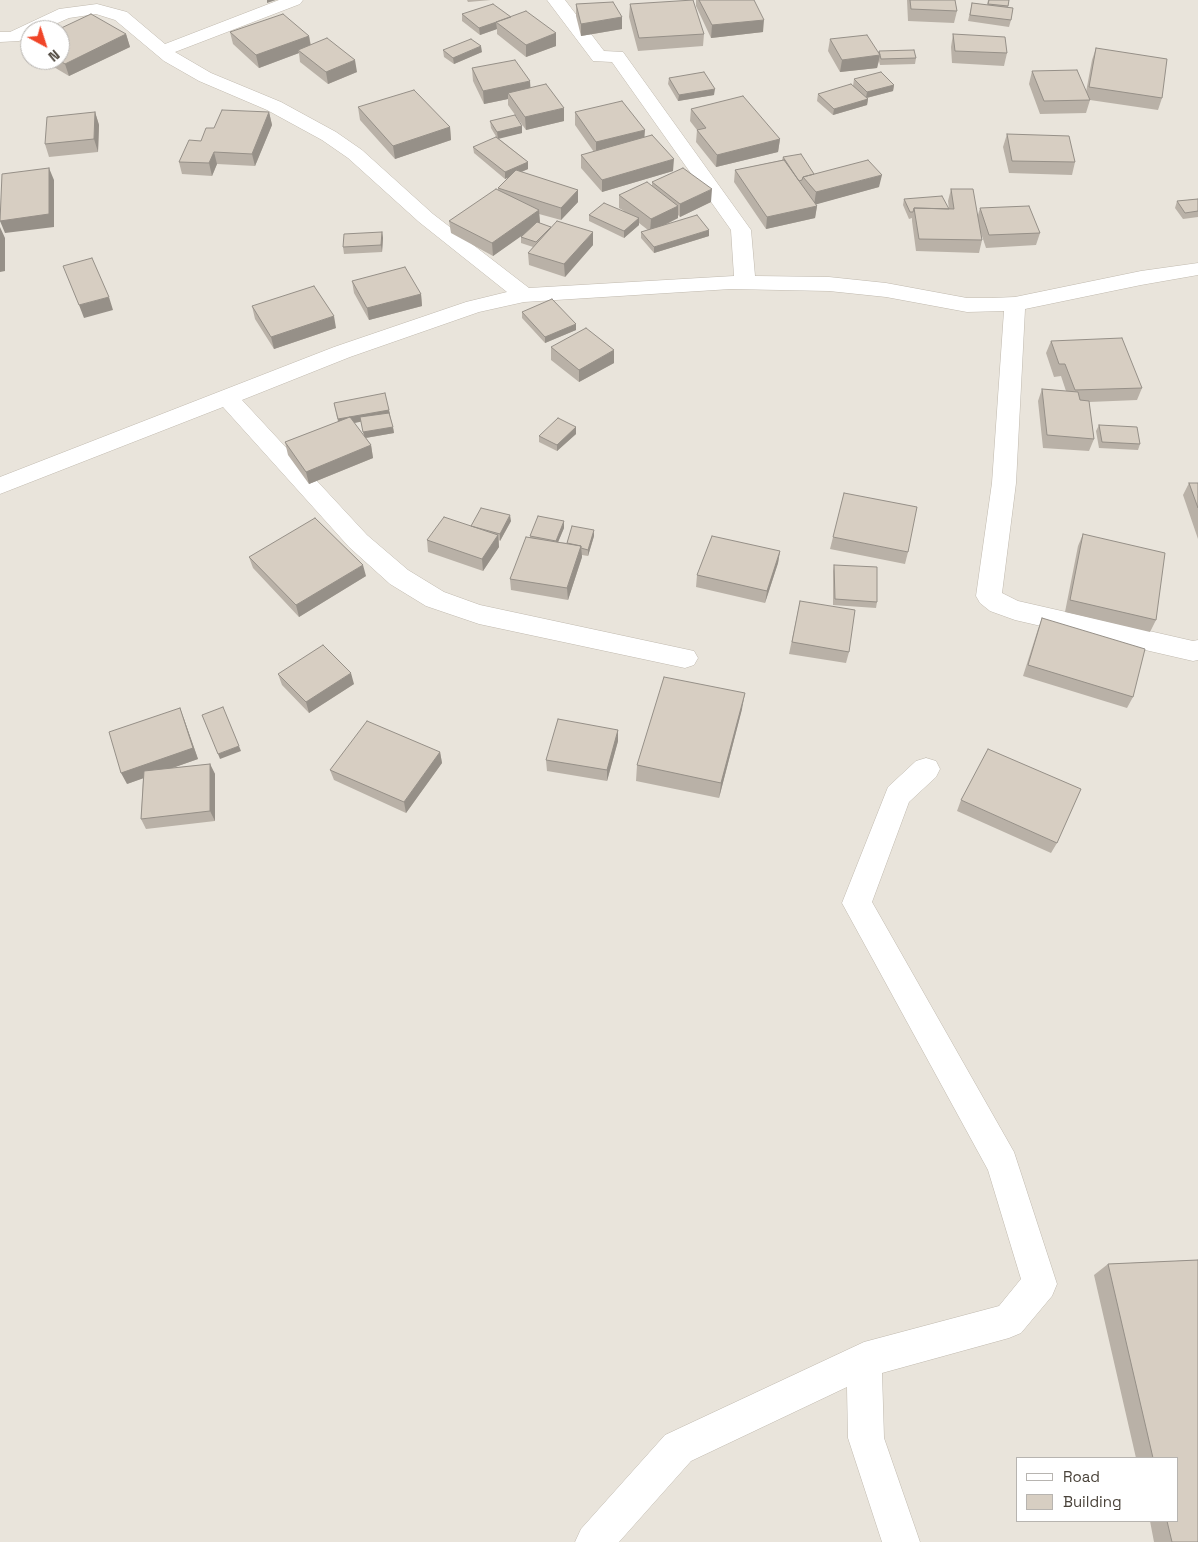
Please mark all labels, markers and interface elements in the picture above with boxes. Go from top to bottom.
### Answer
north arrow [20,20,70,70]
text: N [45,46,63,66]
legend [1016,1457,1178,1522]
text: Road [1063,1467,1100,1486]
text: Building [1063,1492,1122,1511]

